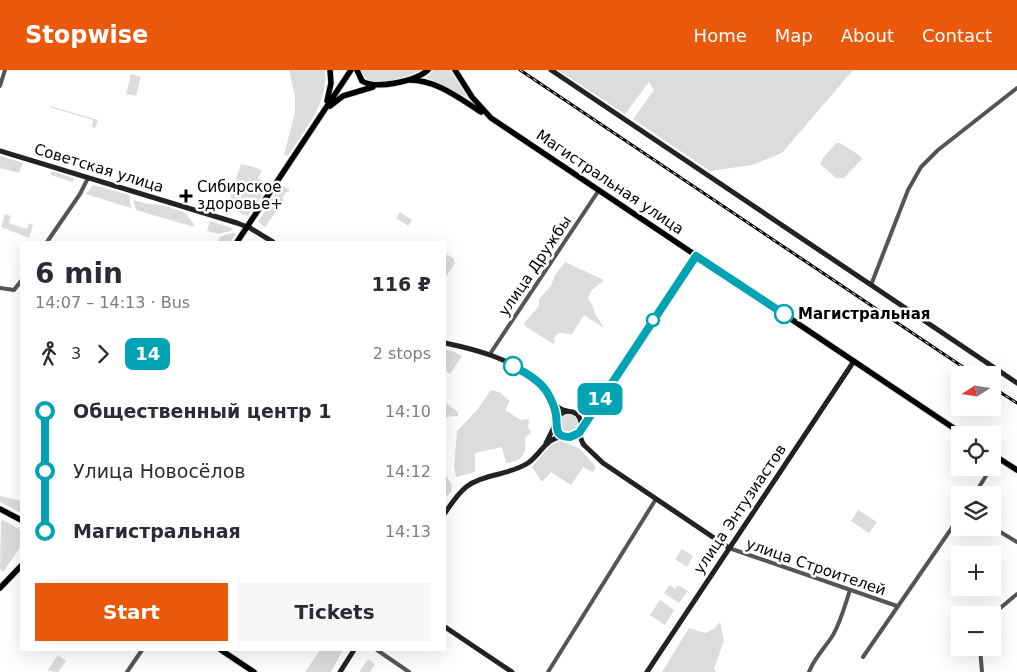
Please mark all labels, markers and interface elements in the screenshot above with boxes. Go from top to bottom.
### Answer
text: Stopwise [25,21,148,49]
text: Home [694,25,747,46]
text: Map [775,25,813,46]
text: About [841,25,894,46]
text: Contact [922,25,992,46]
street label: Магистральная улица [533,126,687,238]
street label: Советская улица [32,140,166,196]
place label: Сибирское здоровье+ [197,178,283,213]
marker: Сибирское здоровье+ [179,189,193,203]
street label: улица Дружбы [495,212,575,320]
text: 6 min [35,257,123,290]
text: 116 ₽ [372,273,431,295]
text: 14:07 – 14:13 · Bus [35,293,190,312]
marker: Магистральная [774,304,794,324]
place label: Магистральная [798,305,930,323]
unlabelled marker [646,313,660,327]
icon: walk [35,340,63,368]
icon: forward [89,340,117,368]
text: 14 [135,343,160,364]
text: 3 [71,344,81,363]
text: 2 stops [373,344,431,363]
unlabelled marker [503,356,523,376]
north arrow [951,366,1001,416]
map controls [951,366,1001,656]
line badge: 14 [578,383,622,415]
text: 14 [587,388,613,409]
text: Общественный центр 1 [73,400,331,422]
text: 14:10 [385,402,431,421]
button: locate [951,426,1001,476]
street label: улица Энтузиастов [690,441,790,577]
text: Улица Новосёлов [73,460,246,482]
text: 14:12 [385,462,431,481]
button: layers [951,486,1001,536]
text: Магистральная [73,520,241,542]
text: 14:13 [385,522,431,541]
street label: улица Строителей [744,535,888,599]
button: + [951,546,1001,596]
button: Start [35,583,228,641]
button: Tickets [238,583,431,641]
button: − [951,606,1001,656]

